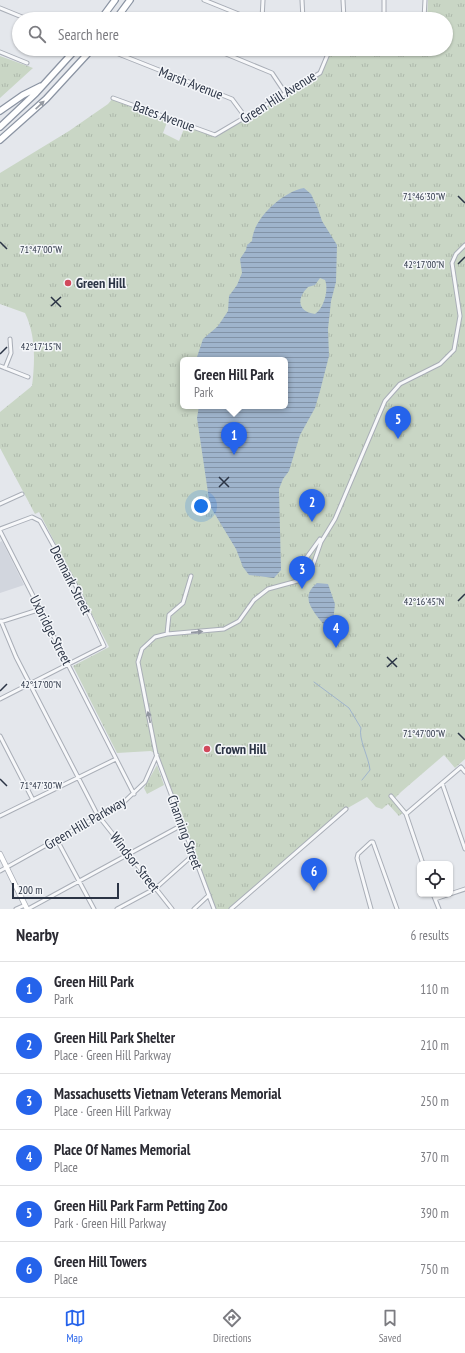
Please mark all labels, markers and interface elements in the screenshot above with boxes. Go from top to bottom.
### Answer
search box [12,12,453,56]
icon: search [26,23,48,45]
text: Search here [58,25,119,44]
street label: Marsh Avenue [156,63,226,104]
street label: Green Hill Avenue [237,66,320,128]
street label: Bates Avenue [131,97,198,136]
one-way arrow [35,100,45,110]
text: 71°46'30"W [403,190,445,203]
text: 71°47'00"W [20,243,62,256]
text: 42°17'00"N [404,258,444,271]
place label: Green Hill [76,274,126,292]
marker: Green Hill [63,278,73,288]
text: 42°17'15"N [21,340,61,353]
popup [180,357,288,409]
text: Green Hill Park [194,365,274,384]
text: Park [194,384,213,401]
pin: 5 [385,406,411,439]
pin: 1 [221,422,247,455]
pin: 2 [299,489,325,522]
your location [191,496,211,516]
street label: Denmark Street [46,543,96,618]
pin: 3 [289,556,315,589]
street label: Uxbridge Street [26,592,76,668]
text: 42°16'45"N [404,595,444,608]
pin: 4 [323,615,349,648]
one-way arrow [191,629,203,635]
text: 42°17'00"N [21,678,61,691]
one-way arrow [145,711,151,723]
text: 71°47'00"W [403,727,445,740]
place label: Crown Hill [215,740,267,758]
marker: Crown Hill [202,744,212,754]
text: 71°47'30"W [20,779,62,792]
street label: Green Hill Parkway [41,792,130,854]
street label: Channing Street [163,792,207,872]
street label: Windsor Street [106,828,164,896]
pin: 6 [301,858,327,891]
map controls [417,861,453,897]
button: locate [417,861,453,897]
scale bar [12,881,119,900]
text: 200 m [18,883,42,897]
text: Nearby [16,924,59,946]
text: 6 results [410,927,449,944]
text: Green Hill Park [54,972,134,991]
text: 1 [26,981,32,998]
text: 110 m [420,981,449,998]
text: Park [54,991,73,1008]
text: Green Hill Park Shelter [54,1028,175,1047]
text: 2 [26,1037,32,1054]
text: 210 m [420,1037,449,1054]
text: Place · Green Hill Parkway [54,1047,171,1064]
text: Massachusetts Vietnam Veterans Memorial [54,1084,281,1103]
text: 3 [26,1093,32,1110]
text: 250 m [420,1093,449,1110]
text: Place · Green Hill Parkway [54,1103,171,1120]
text: Place Of Names Memorial [54,1140,190,1159]
text: 4 [26,1149,32,1166]
text: 370 m [420,1149,449,1166]
text: Place [54,1159,78,1176]
text: Green Hill Park Farm Petting Zoo [54,1196,228,1215]
text: 5 [26,1205,32,1222]
text: 390 m [420,1205,449,1222]
text: Park · Green Hill Parkway [54,1215,166,1232]
text: Green Hill Towers [54,1252,147,1271]
text: 6 [26,1261,32,1278]
text: 750 m [420,1261,449,1278]
text: Place [54,1271,78,1288]
tab: Map [64,1307,86,1345]
tab: Directions [213,1307,251,1345]
tab: Saved [379,1307,401,1345]

